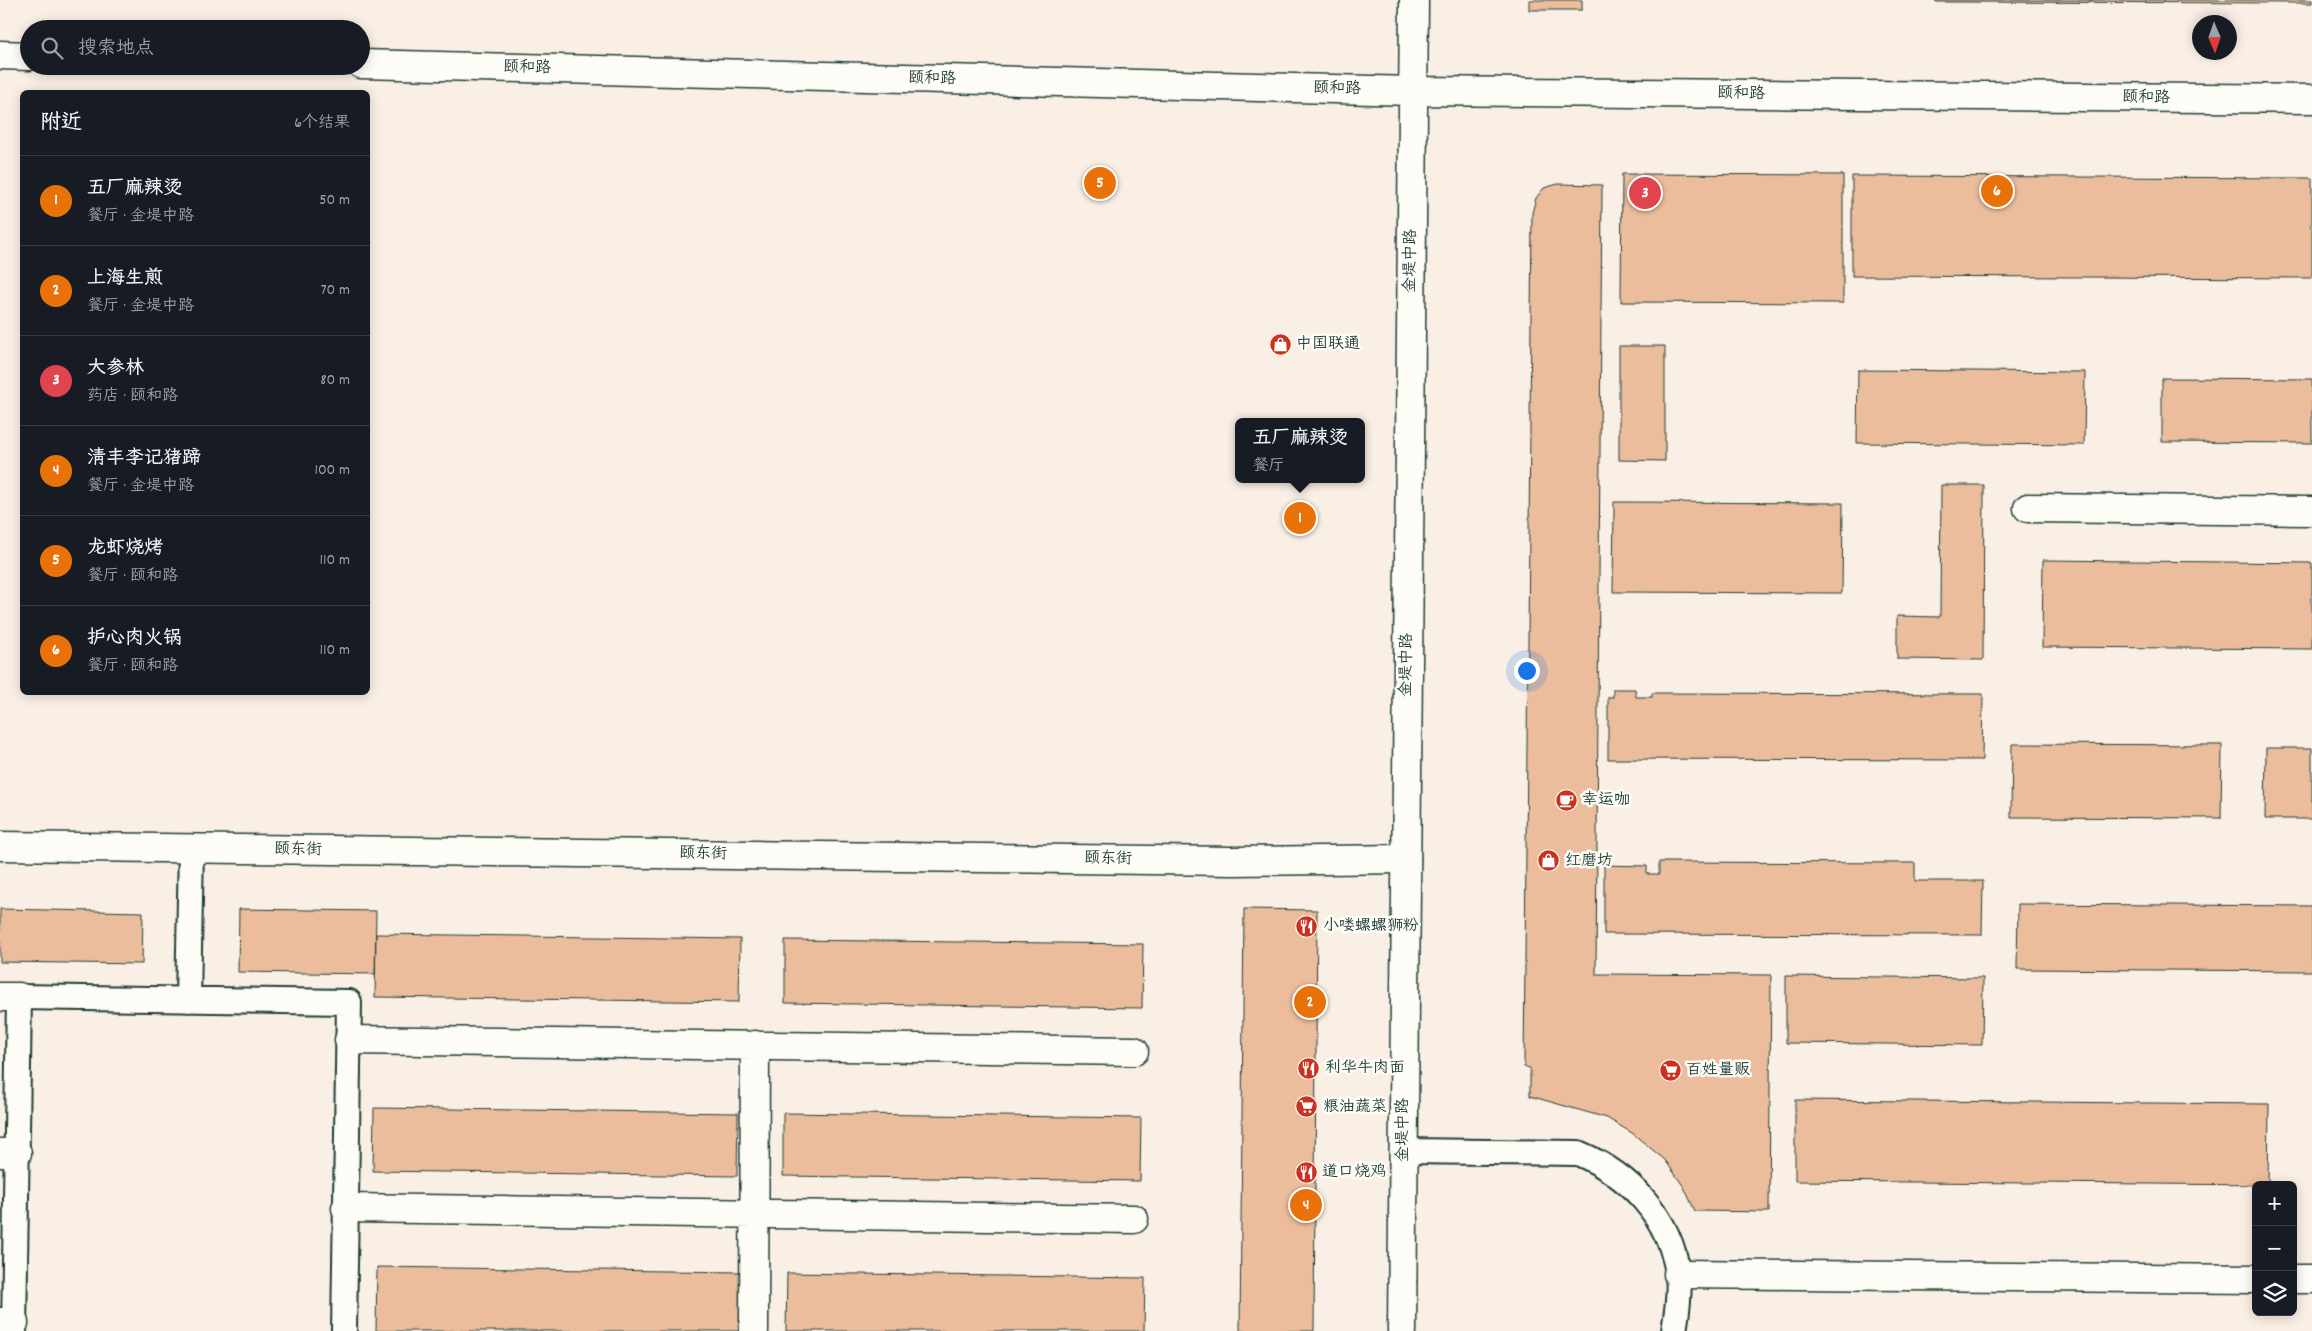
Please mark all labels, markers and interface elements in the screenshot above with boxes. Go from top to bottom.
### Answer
north arrow [2192,15,2237,60]
search box [20,20,370,75]
icon: search [38,34,66,62]
text: 搜索地点 [78,36,154,63]
street label: 颐和路 [503,56,551,80]
street label: 颐和路 [908,67,956,91]
street label: 颐和路 [1313,77,1361,101]
street label: 颐和路 [1717,82,1765,106]
street label: 颐和路 [2122,86,2170,110]
text: 附近 [40,109,82,139]
text: 6个结果 [294,112,350,135]
pin: 5 [1084,164,1116,202]
pin: 6 [1981,172,2013,210]
pin: 3 [1629,174,1661,212]
text: 五厂麻辣烫 [87,176,182,203]
text: 1 [54,189,58,212]
text: 50 m [319,189,350,212]
text: 餐厅 · 金堤中路 [87,205,194,228]
street label: 金堤中路 [1399,229,1423,293]
text: 上海生煎 [87,266,163,293]
text: 2 [53,279,60,302]
text: 70 m [320,279,350,302]
text: 餐厅 · 金堤中路 [87,295,194,318]
shop icon: 中国联通 [1268,332,1292,356]
place label: 中国联通 [1296,333,1360,356]
text: 大参林 [87,356,144,383]
text: 3 [52,369,60,392]
text: 80 m [320,369,350,392]
text: 药店 · 颐和路 [87,385,178,408]
popup [1235,418,1365,483]
text: 五厂麻辣烫 [1252,426,1348,453]
text: 清丰李记猪蹄 [87,446,201,473]
text: 餐厅 [1252,455,1285,478]
text: 4 [53,459,59,482]
text: 100 m [314,459,350,482]
text: 餐厅 · 金堤中路 [87,475,194,498]
pin: 1 [1284,499,1316,537]
text: 龙虾烧烤 [87,536,163,563]
text: 5 [52,549,60,572]
text: 110 m [320,549,350,572]
text: 餐厅 · 颐和路 [87,565,178,588]
text: 护心肉火锅 [87,626,182,653]
street label: 金堤中路 [1395,633,1419,697]
text: 6 [52,639,60,662]
text: 110 m [320,639,350,662]
text: 餐厅 · 颐和路 [87,655,178,678]
your location [1514,658,1540,684]
cafe icon: 幸运咖 [1554,788,1578,812]
place label: 幸运咖 [1582,789,1630,812]
street label: 颐东街 [274,838,322,862]
street label: 颐东街 [679,842,727,866]
street label: 颐东街 [1084,847,1132,871]
shop icon: 红磨坊 [1537,849,1561,873]
place label: 红磨坊 [1565,850,1613,873]
restaurant icon: 小喽螺螺狮粉 [1295,914,1319,938]
place label: 小喽螺螺狮粉 [1323,915,1419,938]
pin: 2 [1294,983,1326,1021]
restaurant icon: 利华牛肉面 [1297,1056,1321,1080]
place label: 利华牛肉面 [1325,1057,1405,1080]
supermarket icon: 百姓量贩 [1658,1058,1682,1082]
place label: 百姓量贩 [1686,1059,1750,1082]
supermarket icon: 粮油蔬菜 [1295,1095,1319,1119]
place label: 粮油蔬菜 [1323,1096,1387,1119]
street label: 金堤中路 [1392,1098,1415,1162]
restaurant icon: 道口烧鸡 [1294,1160,1318,1184]
place label: 道口烧鸡 [1322,1161,1386,1184]
map controls [2252,1181,2297,1316]
button: + [2252,1181,2297,1226]
pin: 4 [1290,1186,1322,1224]
button: − [2252,1226,2297,1271]
button: layers [2252,1271,2297,1316]

